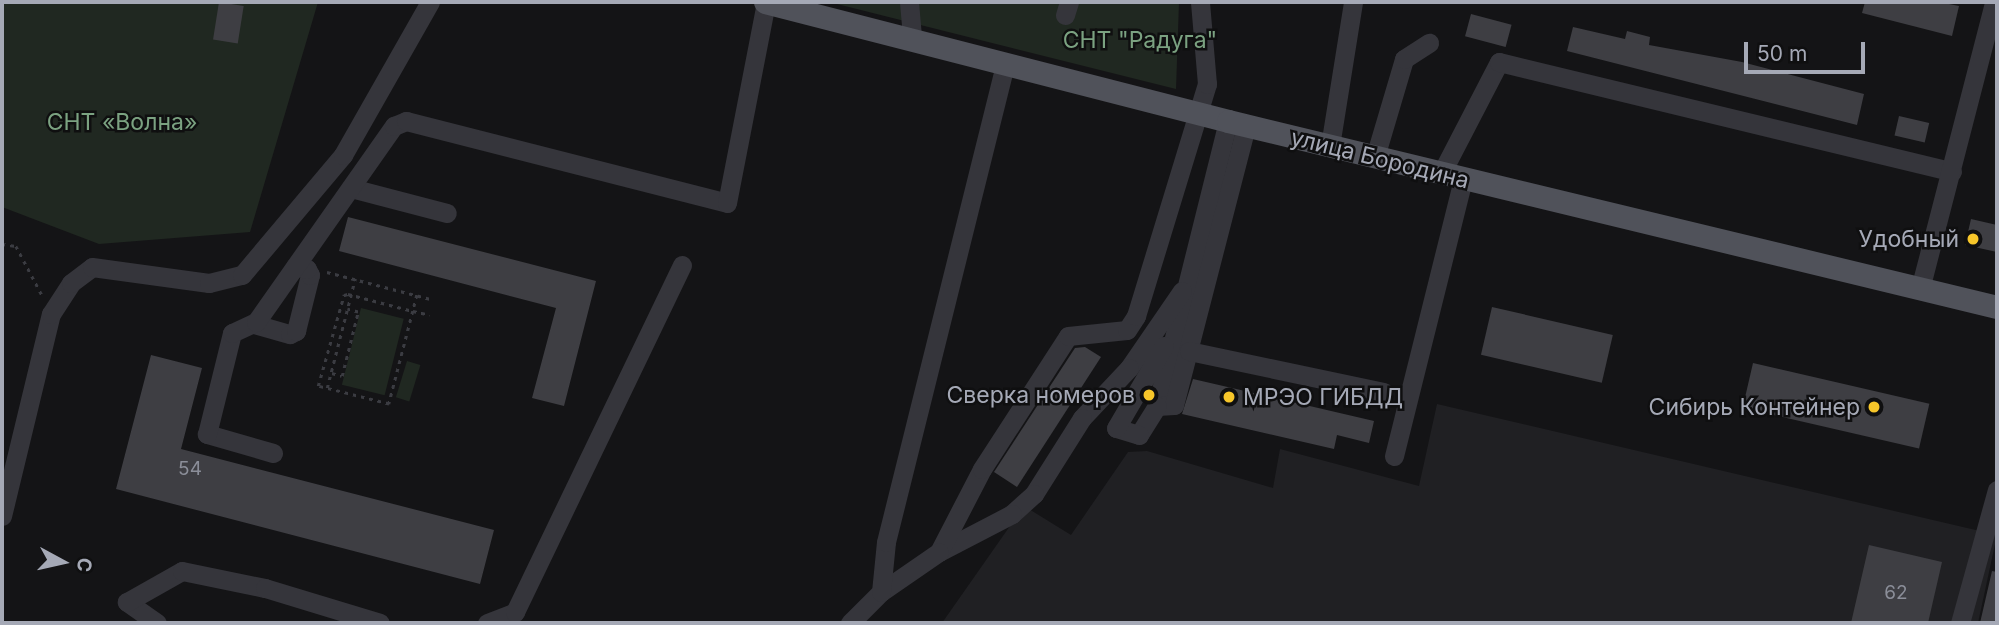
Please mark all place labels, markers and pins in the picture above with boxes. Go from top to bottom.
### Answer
place label: Удобный [1859,225,1959,253]
marker: Удобный [1965,231,1981,247]
place label: Сверка номеров [946,381,1135,409]
place label: МРЭО ГИБДД [1243,383,1403,411]
marker: Сверка номеров [1141,387,1157,403]
marker: МРЭО ГИБДД [1221,389,1237,405]
place label: Сибирь Контейнер [1649,393,1860,421]
marker: Сибирь Контейнер [1866,399,1882,415]

